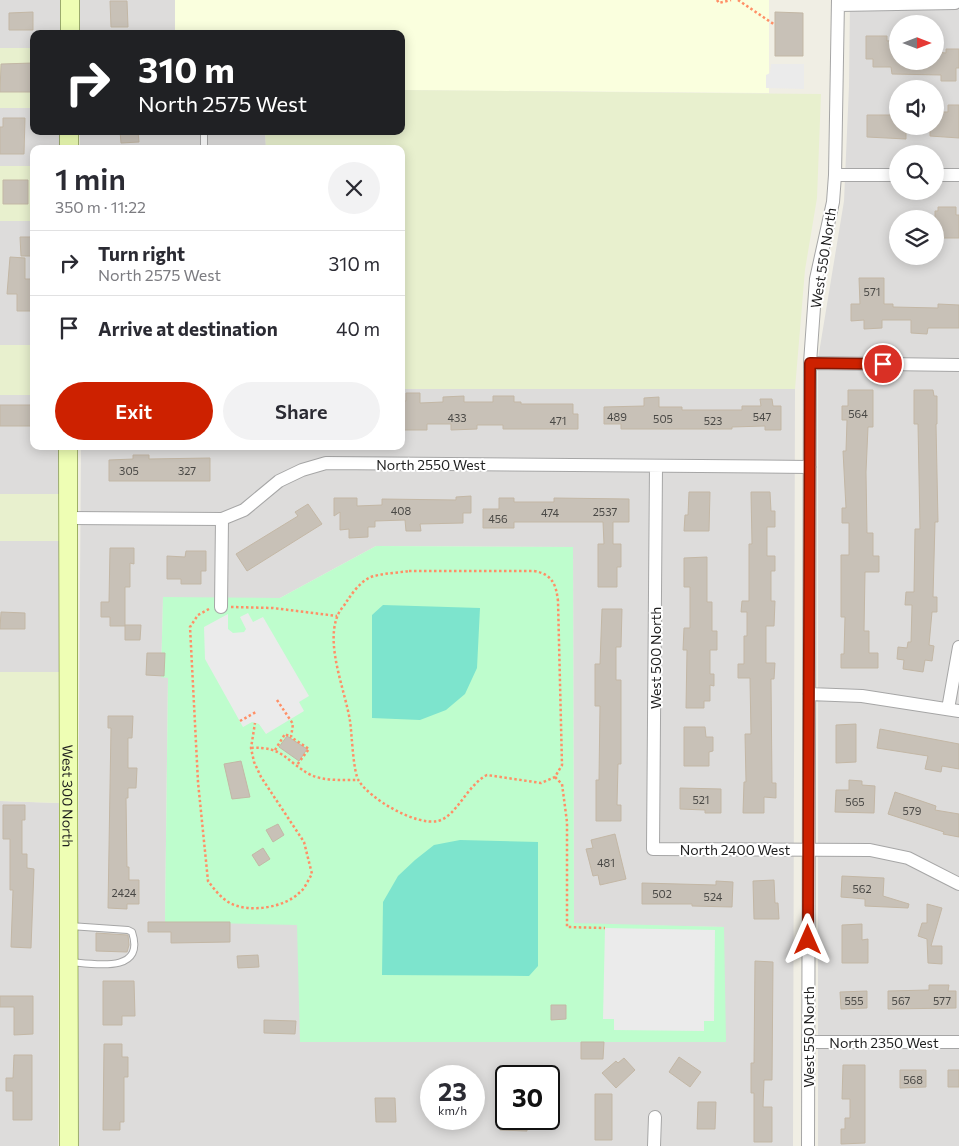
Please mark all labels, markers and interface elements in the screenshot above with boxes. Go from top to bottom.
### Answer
north arrow [889,15,944,70]
map controls [889,15,944,265]
text: 310 m [138,47,235,90]
icon: right [55,50,120,115]
button: sound [889,80,944,135]
text: North 2575 West [138,90,307,117]
button: search [889,145,944,200]
text: 1 min [55,159,126,196]
button: close [328,162,380,214]
text: 350 m · 11:22 [55,197,146,216]
street label: West 550 North [807,206,839,310]
button: layers [889,210,944,265]
text: Turn right [98,242,185,265]
icon: right [55,249,83,277]
text: 310 m [328,252,380,275]
text: North 2575 West [98,265,221,284]
house number: 571 [864,285,880,298]
icon: arrive [55,314,83,342]
text: Arrive at destination [98,317,278,340]
text: 40 m [336,317,380,340]
pin [862,343,904,385]
icon: arrive [869,350,897,378]
button: Exit [55,382,213,440]
button: Share [223,382,380,440]
house number: 564 [848,407,868,420]
house number: 489 [607,410,627,423]
house number: 547 [753,410,771,423]
house number: 433 [447,411,467,424]
house number: 505 [653,412,673,425]
house number: 471 [550,414,566,427]
house number: 523 [704,414,722,427]
street label: North 2550 West [376,456,486,473]
house number: 305 [119,464,139,477]
house number: 327 [178,464,196,477]
house number: 408 [391,504,412,517]
house number: 2537 [593,505,617,518]
house number: 474 [541,506,559,519]
house number: 456 [488,512,508,525]
street label: West 500 North [647,607,664,709]
street label: West 300 North [60,745,77,847]
house number: 521 [692,793,710,806]
house number: 565 [845,795,865,808]
house number: 579 [903,804,922,817]
street label: North 2400 West [680,841,791,858]
house number: 481 [597,856,615,869]
house number: 562 [852,882,872,895]
house number: 2424 [112,886,137,899]
house number: 502 [652,887,672,900]
house number: 524 [704,890,723,903]
position arrow [781,913,833,965]
street label: West 550 North [800,986,817,1088]
house number: 555 [845,994,863,1007]
house number: 567 [892,994,911,1007]
house number: 577 [933,994,951,1007]
street label: North 2350 West [829,1034,939,1051]
speed limit sign: 30 [495,1065,560,1130]
house number: 568 [903,1073,923,1086]
text: 23 [438,1076,467,1106]
text: km/h [438,1103,467,1117]

